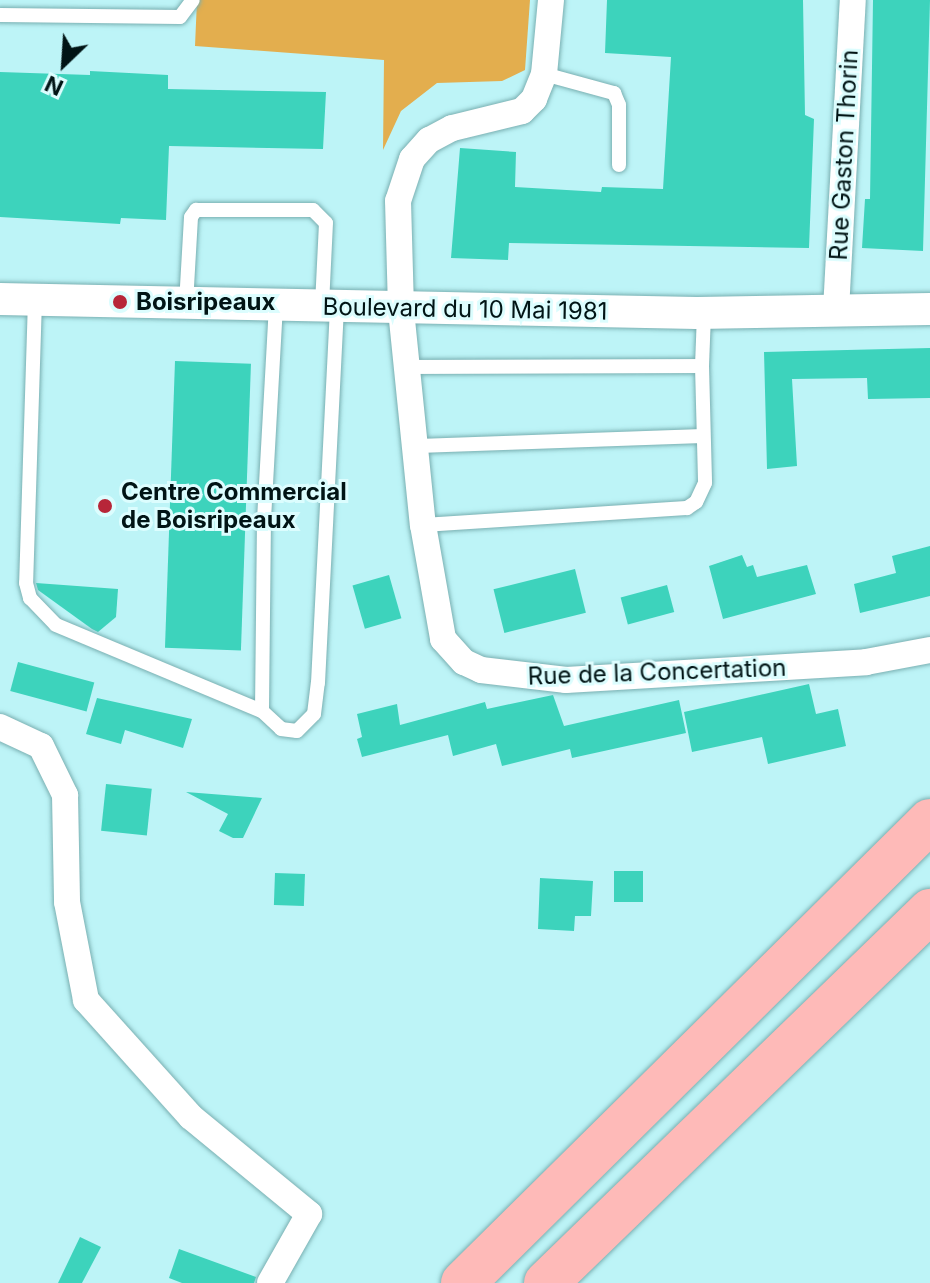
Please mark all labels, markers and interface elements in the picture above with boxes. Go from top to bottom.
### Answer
north arrow [24,24,104,104]
street label: Rue Gaston Thorin [824,49,864,261]
text: N [41,70,67,101]
place label: Boisripeaux [136,288,275,316]
street label: Boulevard du 10 Mai 1981 [322,292,608,326]
marker: Boisripeaux [111,293,129,311]
place label: Centre Commercial de Boisripeaux [121,478,347,534]
marker: Centre Commercial de Boisripeaux [96,497,114,515]
street label: Rue de la Concertation [527,653,787,691]

